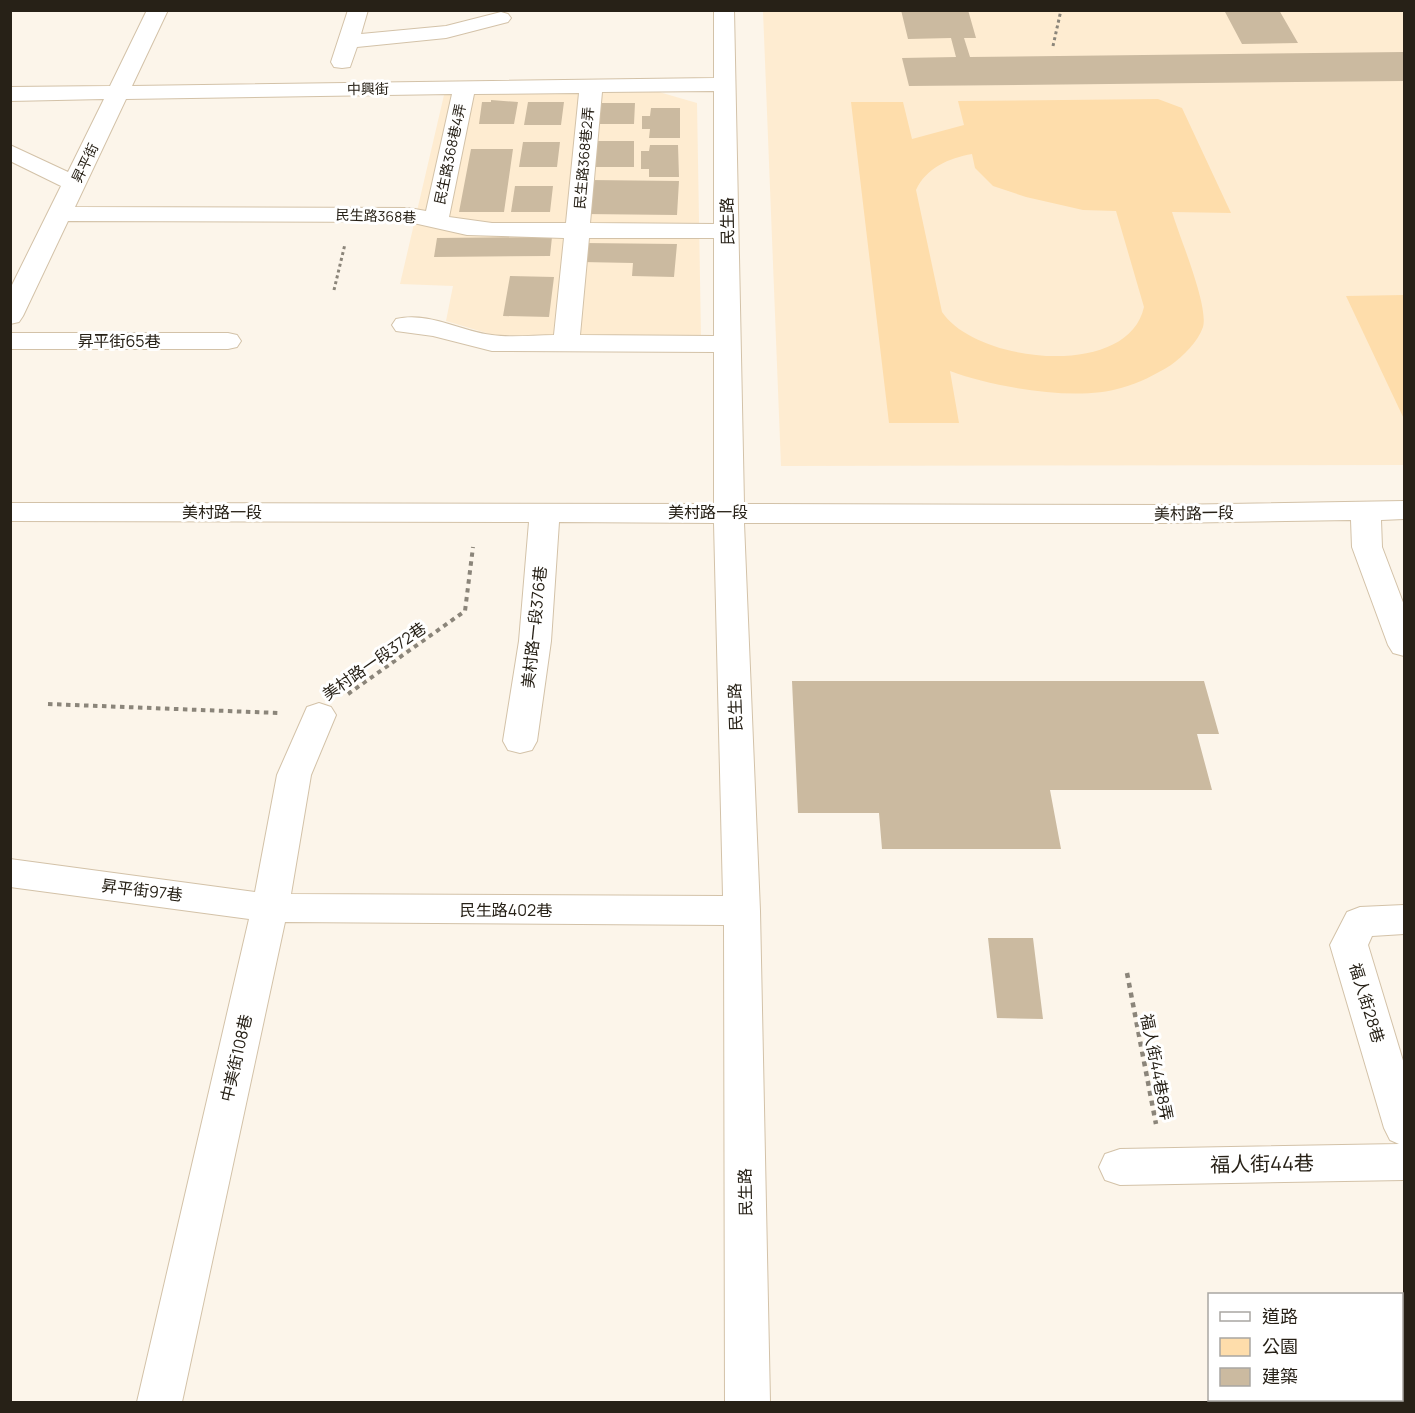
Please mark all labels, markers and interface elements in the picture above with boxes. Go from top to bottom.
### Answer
street label: 中興街 [347,79,389,98]
street label: 民生路368巷4弄 [430,102,469,206]
street label: 民生路368巷2弄 [570,106,597,210]
street label: 昇平街 [67,140,102,186]
street label: 民生路 [716,197,738,245]
street label: 民生路368巷 [335,205,417,226]
street label: 昇平街65巷 [77,330,161,352]
street label: 美村路一段 [182,501,262,523]
street label: 美村路一段 [668,501,748,523]
street label: 美村路一段 [1154,501,1234,525]
street label: 美村路一段376巷 [517,565,551,689]
street label: 美村路一段372巷 [318,617,430,705]
street label: 民生路 [723,683,747,731]
street label: 昇平街97巷 [100,874,184,906]
street label: 民生路402巷 [460,899,552,921]
street label: 福人街28巷 [1344,960,1390,1046]
street label: 中美街108巷 [215,1012,257,1104]
street label: 福人街44巷8弄 [1136,1012,1178,1122]
street label: 福人街44巷 [1210,1149,1314,1178]
street label: 民生路 [734,1168,756,1216]
legend [1208,1293,1403,1401]
text: 道路 [1262,1304,1298,1328]
text: 公園 [1262,1334,1298,1358]
text: 建築 [1262,1364,1298,1388]

